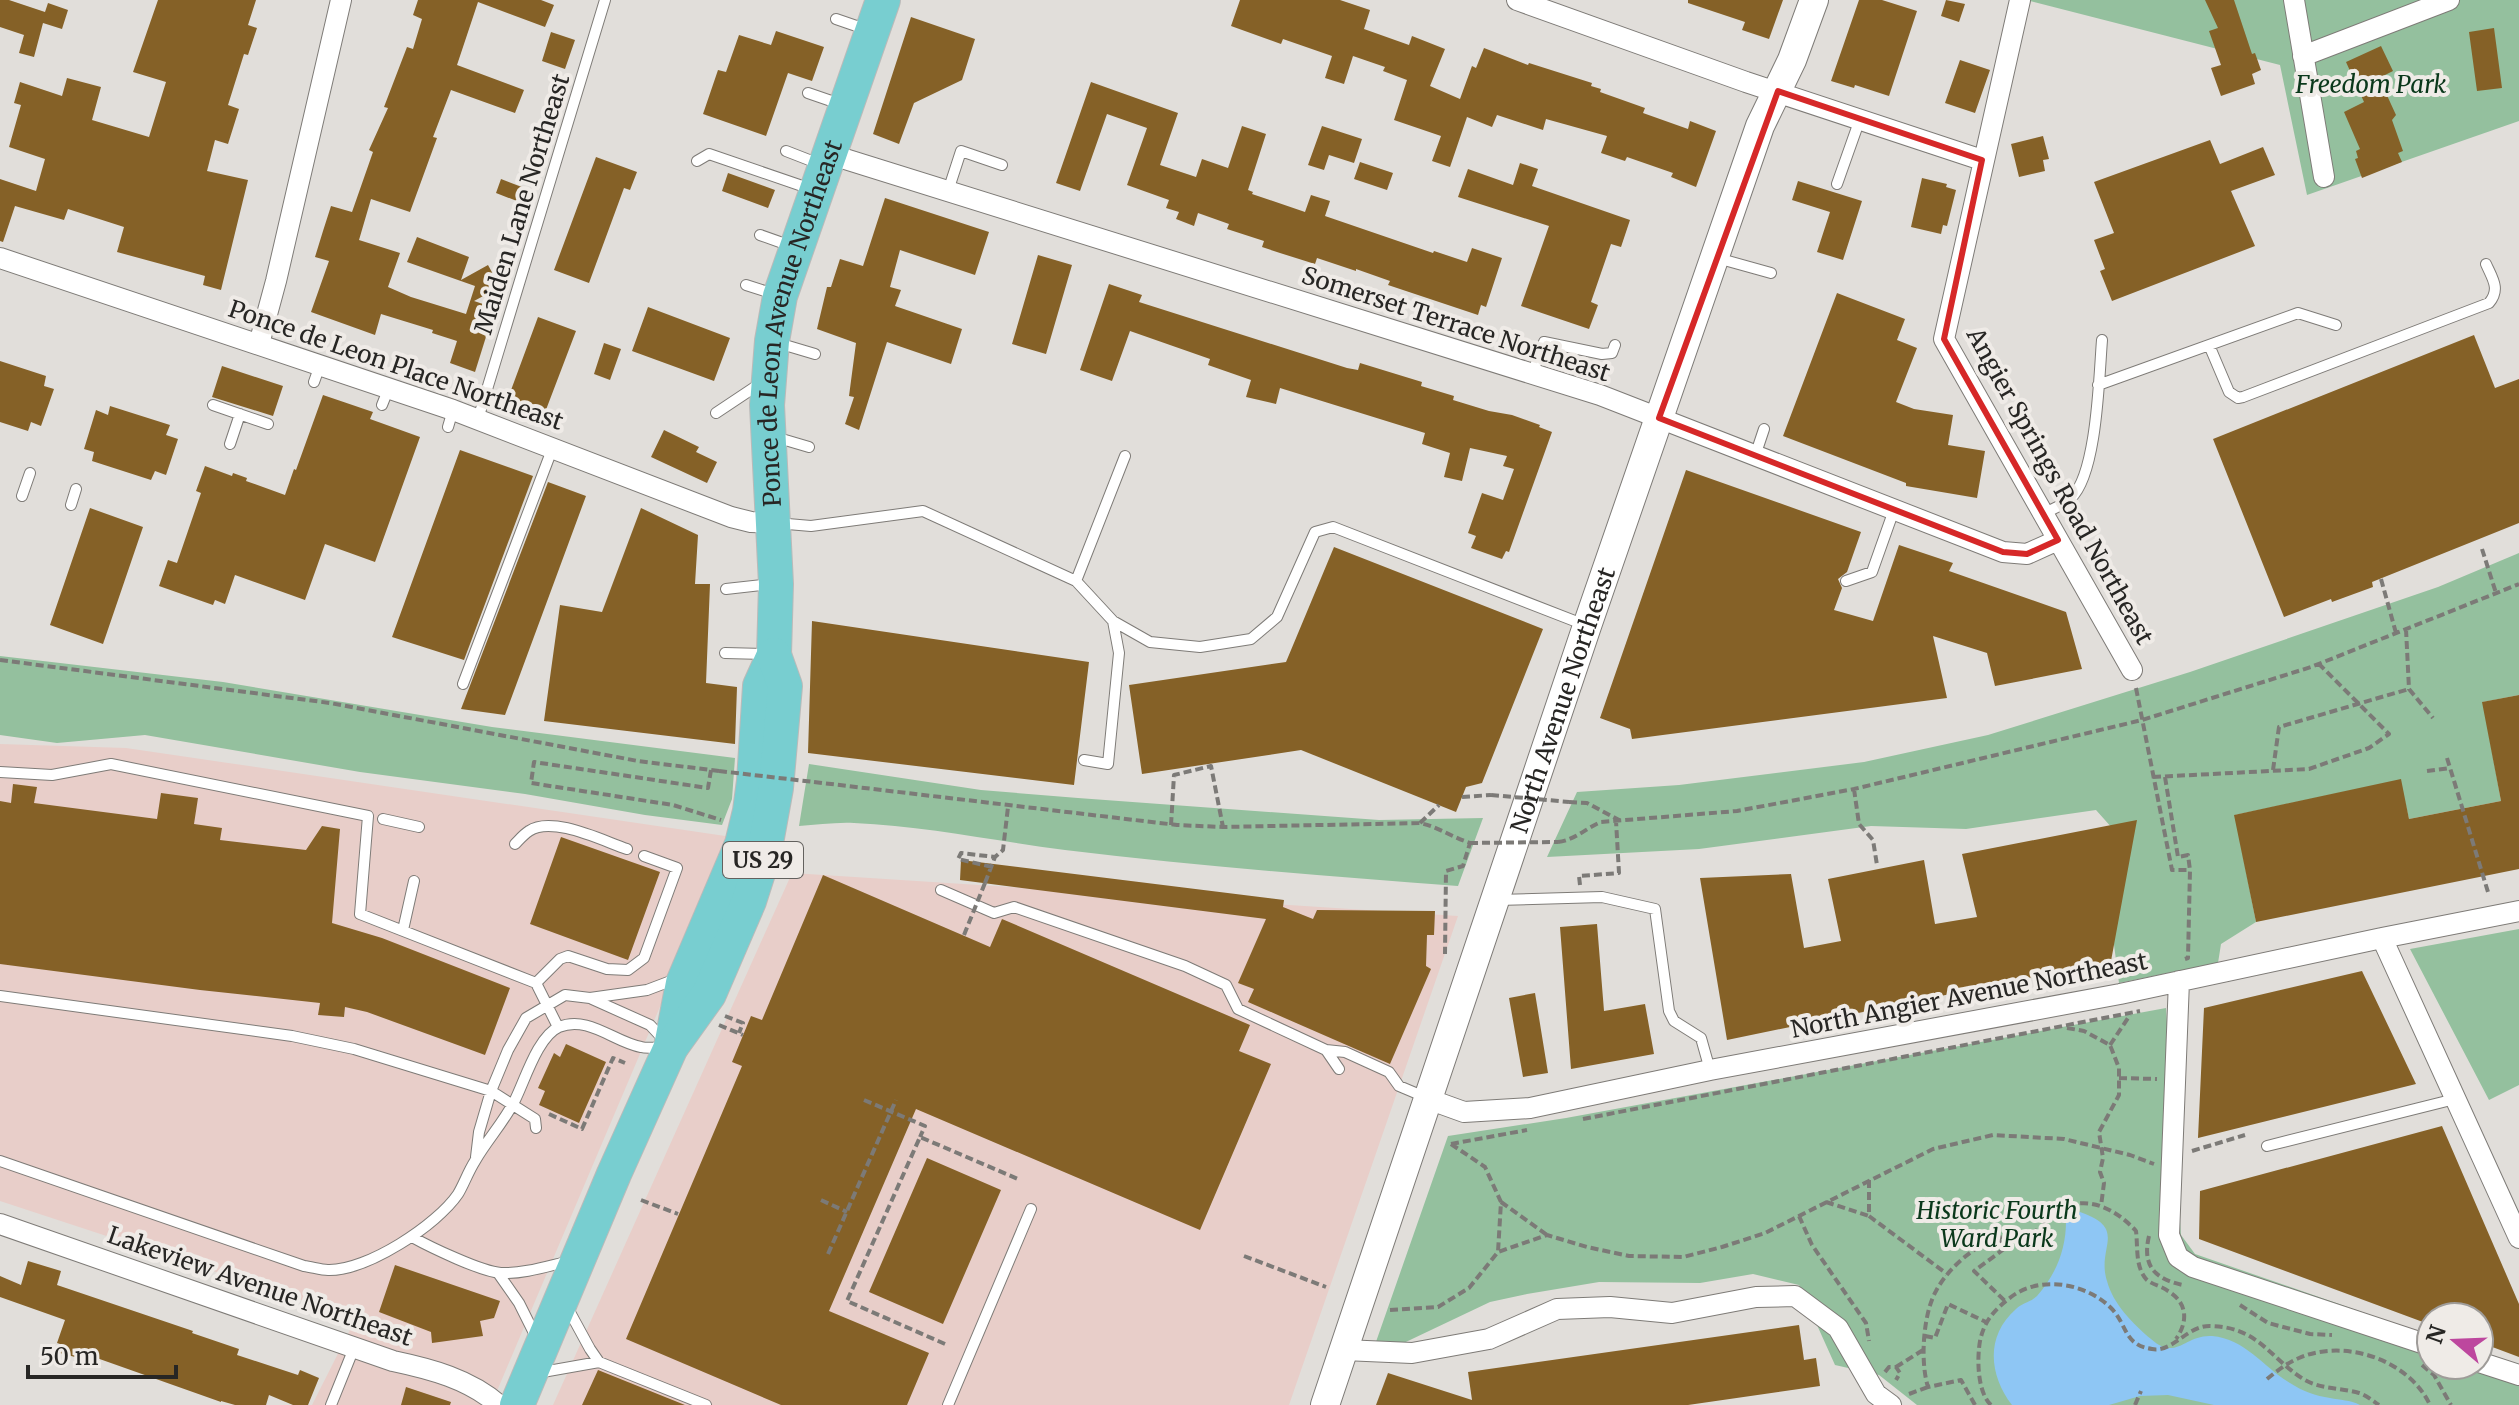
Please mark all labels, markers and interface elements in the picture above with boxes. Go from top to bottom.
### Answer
park label: Freedom Park [2295,69,2446,100]
street label: Maiden Lane Northeast [468,70,577,338]
street label: Ponce de Leon Avenue Northeast [752,135,849,508]
street label: Somerset Terrace Northeast [1298,259,1615,389]
street label: Ponce de Leon Place Northeast [225,293,568,437]
street label: Angier Springs Road Northeast [1959,321,2161,650]
street label: North Avenue Northeast [1503,562,1622,837]
road number: US 29 [723,842,803,878]
street label: North Angier Avenue Northeast [1788,945,2151,1045]
park label: Historic Fourth Ward Park [1915,1195,2078,1254]
street label: Lakeview Avenue Northeast [103,1219,417,1353]
north arrow [2415,1301,2495,1381]
text: N [2420,1321,2452,1347]
scale bar [28,1329,176,1379]
text: 50 m [40,1341,99,1372]

